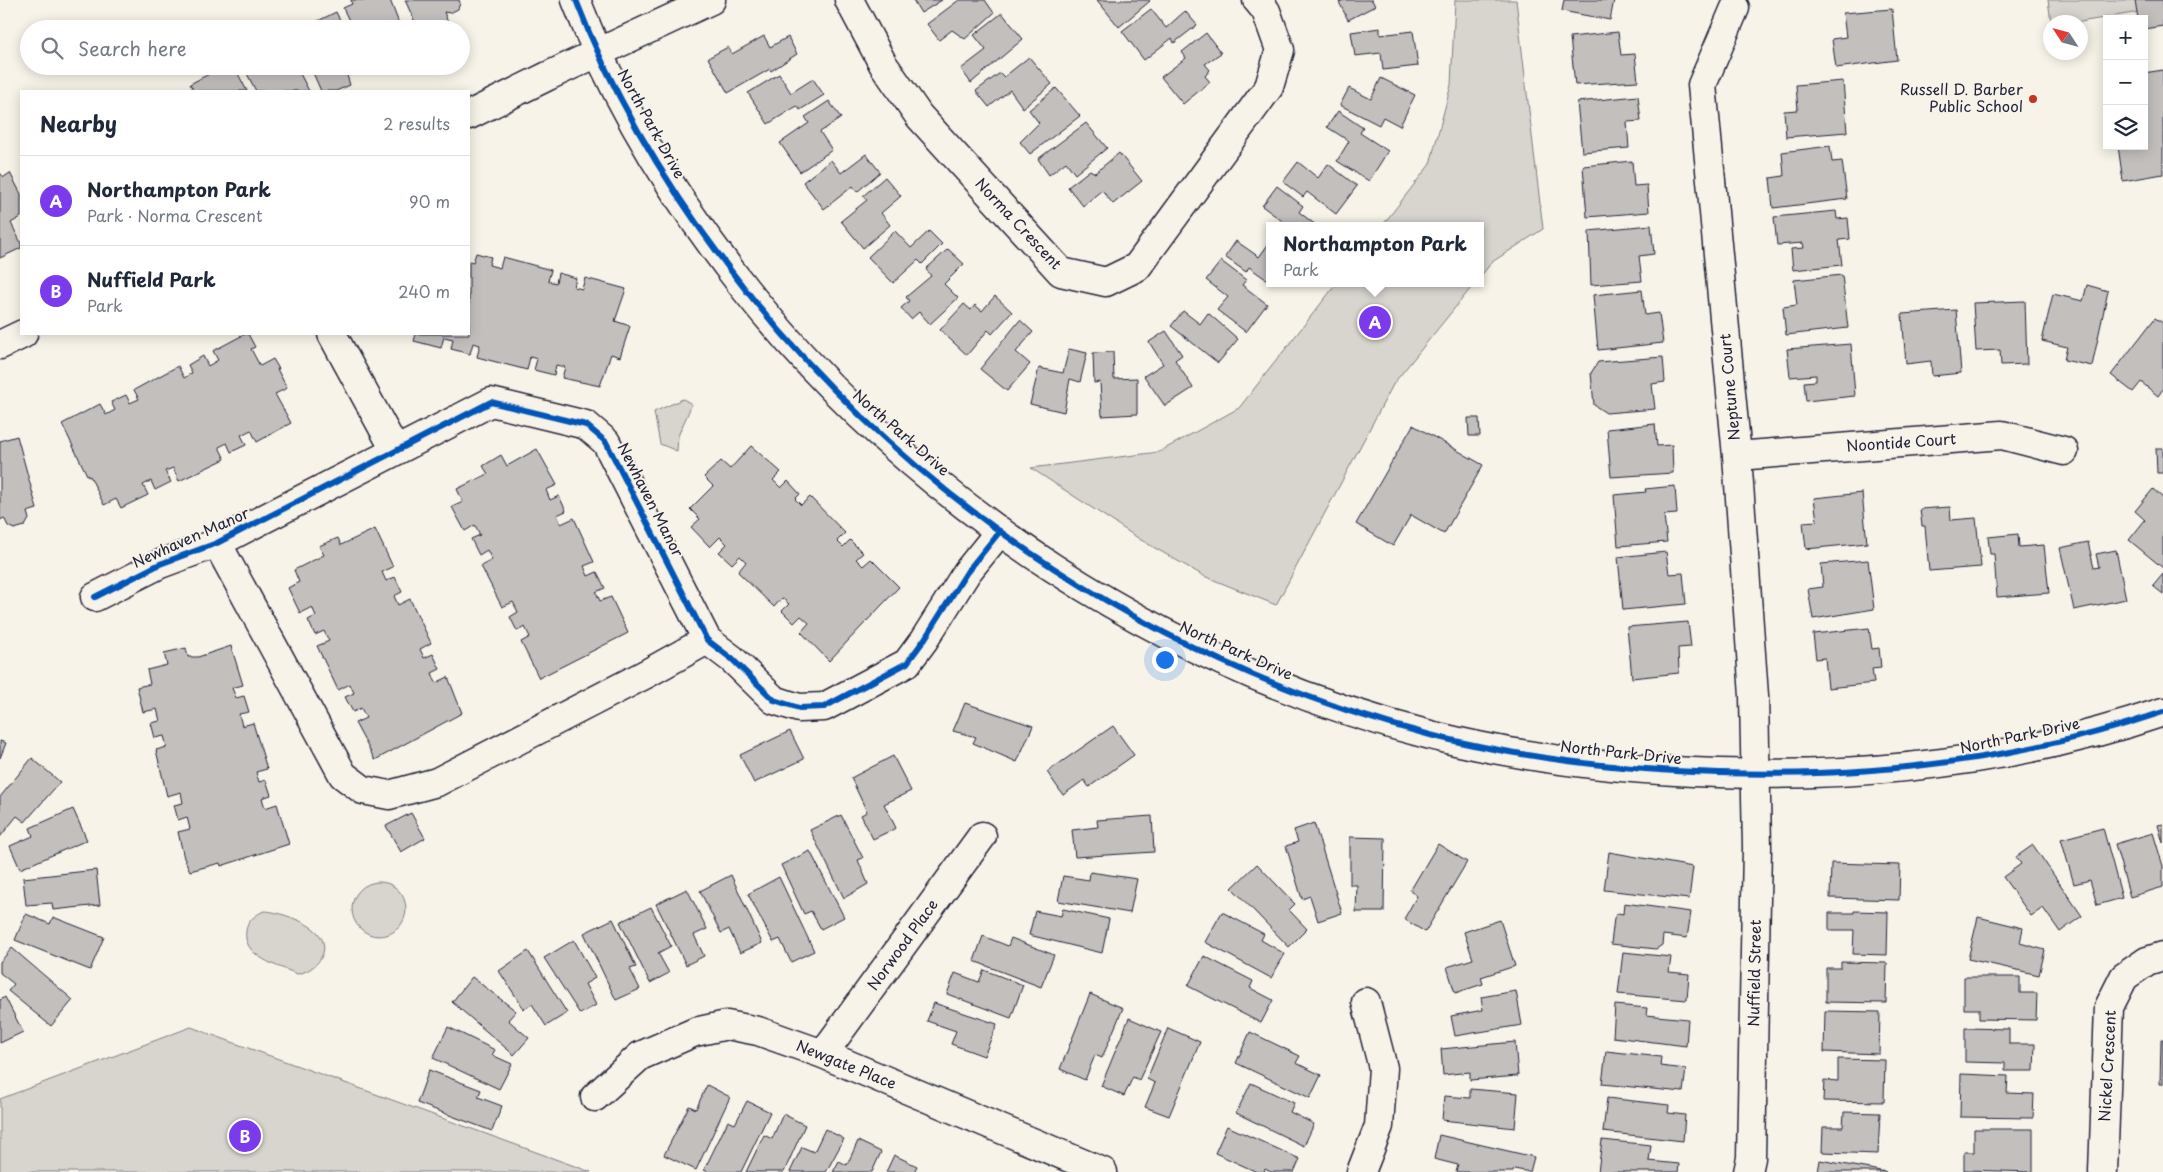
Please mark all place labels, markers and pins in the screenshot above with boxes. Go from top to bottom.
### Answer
place label: Russell D. Barber Public School [1900,77,2023,117]
marker: Russell D. Barber Public School [2027,93,2039,105]
pin: A [1359,303,1391,341]
pin: B [229,1117,261,1155]

